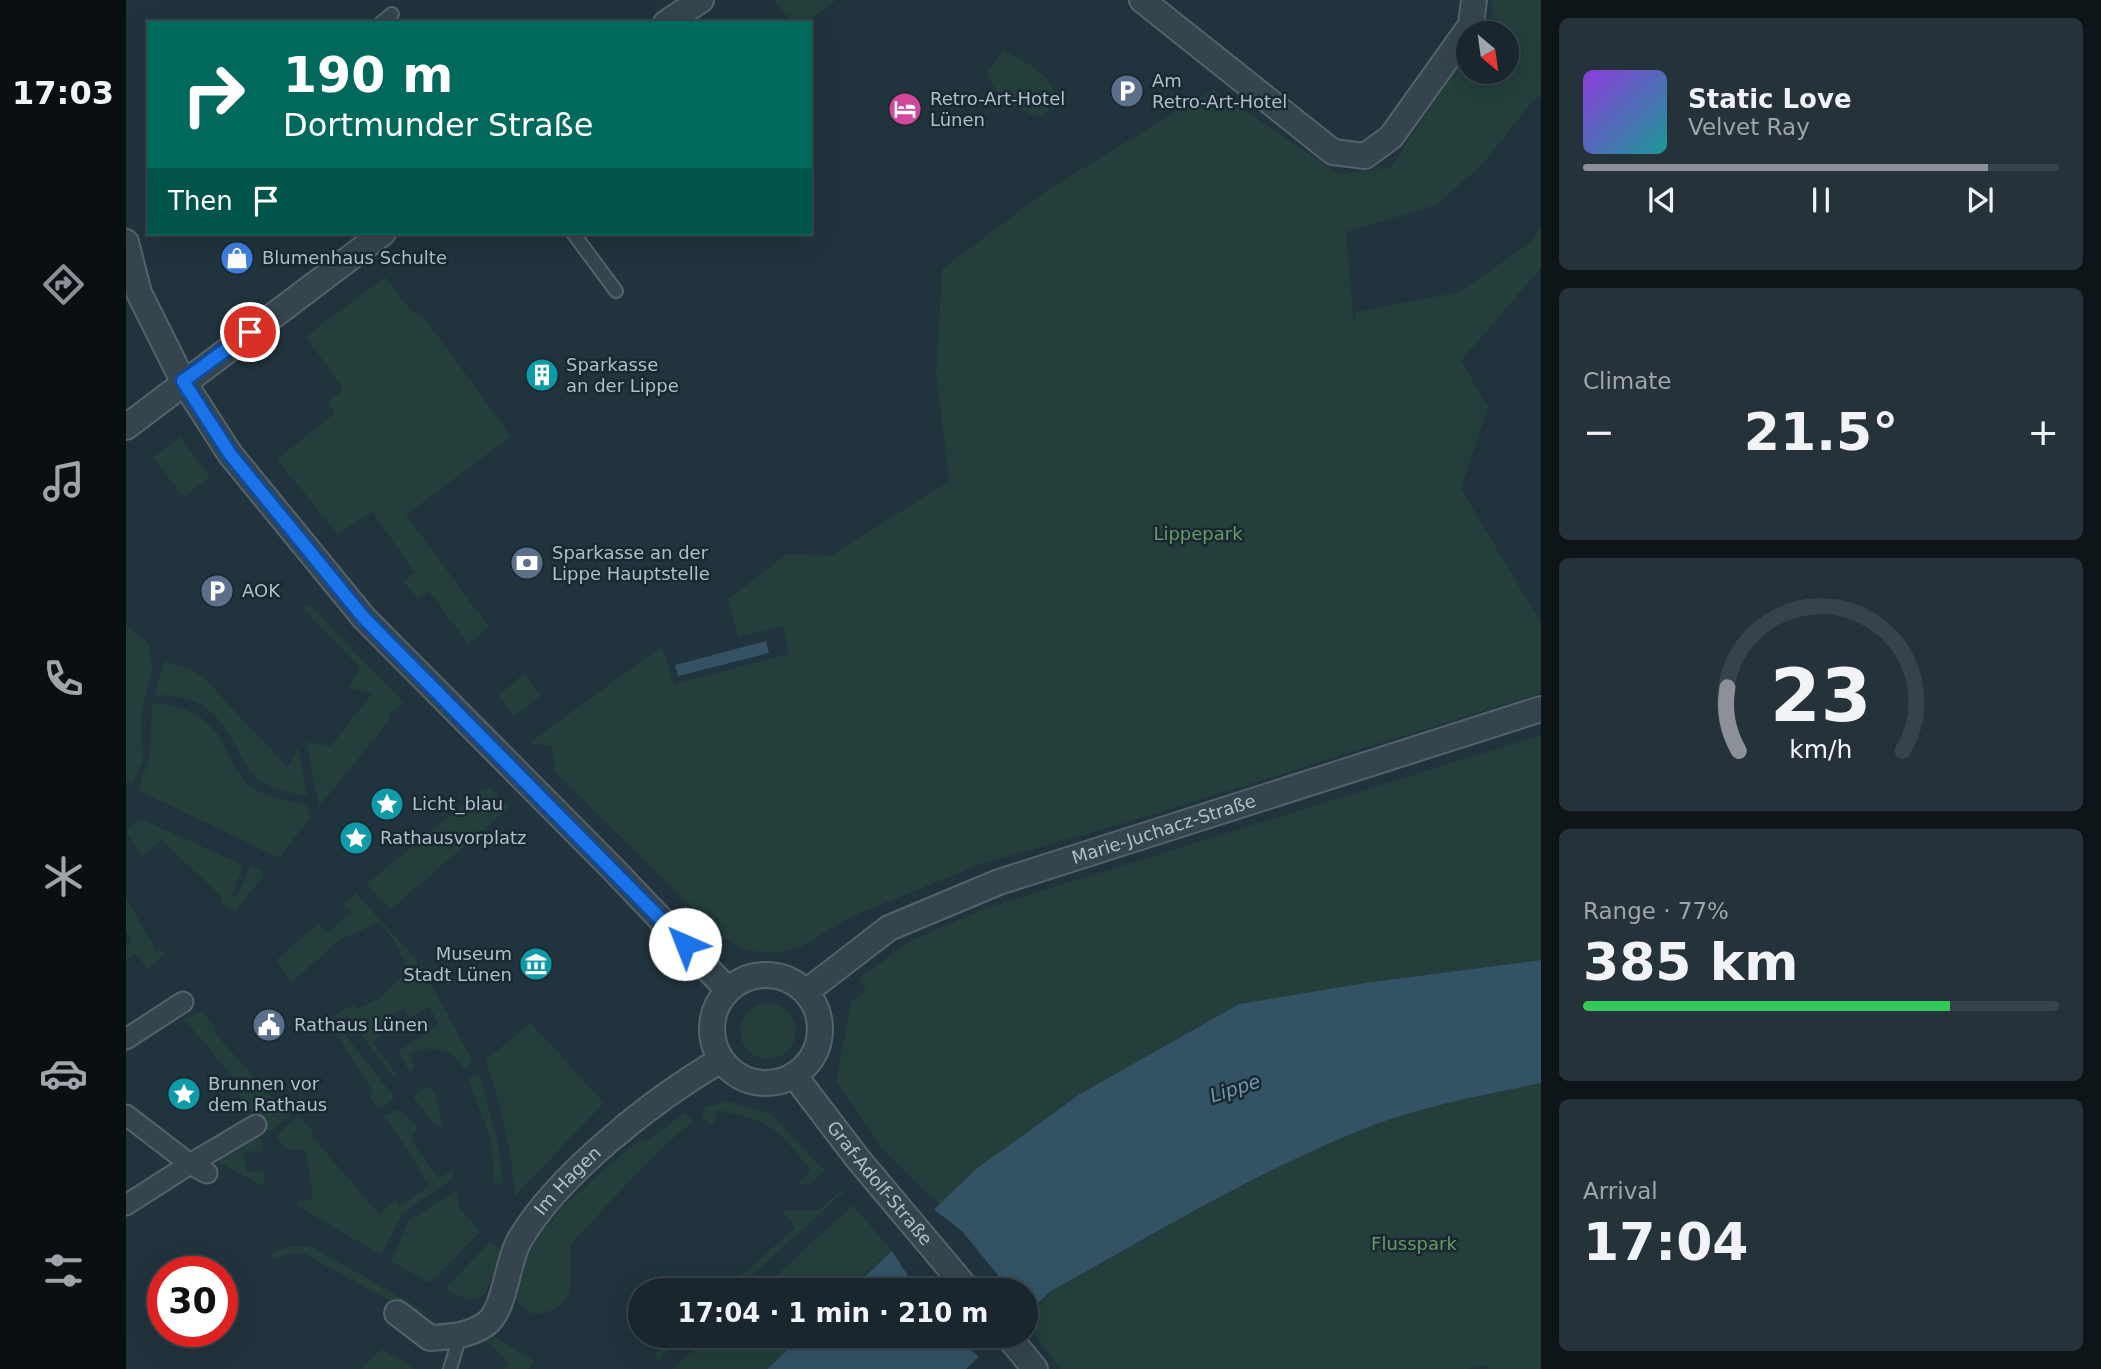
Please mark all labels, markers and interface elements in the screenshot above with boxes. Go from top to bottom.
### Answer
north arrow [1456,21,1519,84]
map controls [1456,21,1519,84]
text: 190 m [283,47,453,104]
icon: right [168,49,259,140]
place label: Am Retro-Art-Hotel [1152,70,1287,112]
parking icon: Am Retro-Art-Hotel [1108,72,1146,110]
text: 17:03 [12,74,114,112]
text: Static Love [1688,84,1852,114]
place label: Retro-Art-Hotel Lünen [930,88,1065,130]
hotel icon: Retro-Art-Hotel Lünen [886,90,924,128]
text: Dortmunder Straße [283,106,593,144]
text: Velvet Ray [1688,114,1810,140]
icon: previous [1643,181,1681,219]
icon: pause [1802,181,1840,219]
icon: next [1961,181,1999,219]
icon: arrive [247,182,285,220]
text: Then [168,186,233,216]
shop icon: Blumenhaus Schulte [218,239,256,277]
place label: Blumenhaus Schulte [262,247,447,268]
icon: directions [39,260,88,309]
pin [220,302,280,362]
icon: arrive [231,313,269,351]
place label: Sparkasse an der Lippe [566,354,679,396]
building icon: Sparkasse an der Lippe [523,356,561,394]
text: Climate [1583,368,1672,394]
text: 21.5° [1744,402,1898,462]
text: − [1583,410,1615,454]
text: + [2027,410,2059,454]
icon: music [39,457,88,506]
park label: Lippepark [1153,523,1243,544]
place label: Sparkasse an der Lippe Hauptstelle [552,542,710,584]
bank icon: Sparkasse an der Lippe Hauptstelle [508,544,546,582]
parking icon: AOK [198,572,236,610]
place label: AOK [242,580,281,601]
text: 23 [1770,653,1872,738]
icon: phone [39,654,88,703]
text: km/h [1789,734,1853,763]
place icon: Licht_blau [368,785,406,823]
street label: Marie-Juchacz-Straße [1069,790,1258,868]
place label: Licht_blau [412,793,503,815]
place icon: Rathausvorplatz [337,819,375,857]
place label: Rathausvorplatz [380,827,526,848]
icon: climate [39,852,88,901]
text: Range · 77% [1583,898,1729,924]
position arrow [648,907,722,981]
text: 385 km [1583,932,1798,992]
place label: Museum Stadt Lünen [403,943,512,985]
museum icon: Museum Stadt Lünen [517,945,555,983]
public building icon: Rathaus Lünen [250,1006,288,1044]
place label: Rathaus Lünen [294,1014,428,1035]
icon: car [39,1049,88,1098]
water label: Lippe [1207,1070,1263,1106]
place label: Brunnen vor dem Rathaus [208,1073,327,1115]
place icon: Brunnen vor dem Rathaus [165,1075,203,1113]
street label: Graf-Adolf-Straße [823,1117,937,1249]
street label: Im Hagen [530,1142,605,1219]
text: Arrival [1583,1178,1658,1204]
text: 17:04 [1583,1212,1749,1272]
park label: Flusspark [1371,1233,1457,1254]
icon: filters [39,1246,88,1295]
speed limit sign: 30 [147,1256,238,1347]
text: 17:04 · 1 min · 210 m [678,1298,988,1328]

